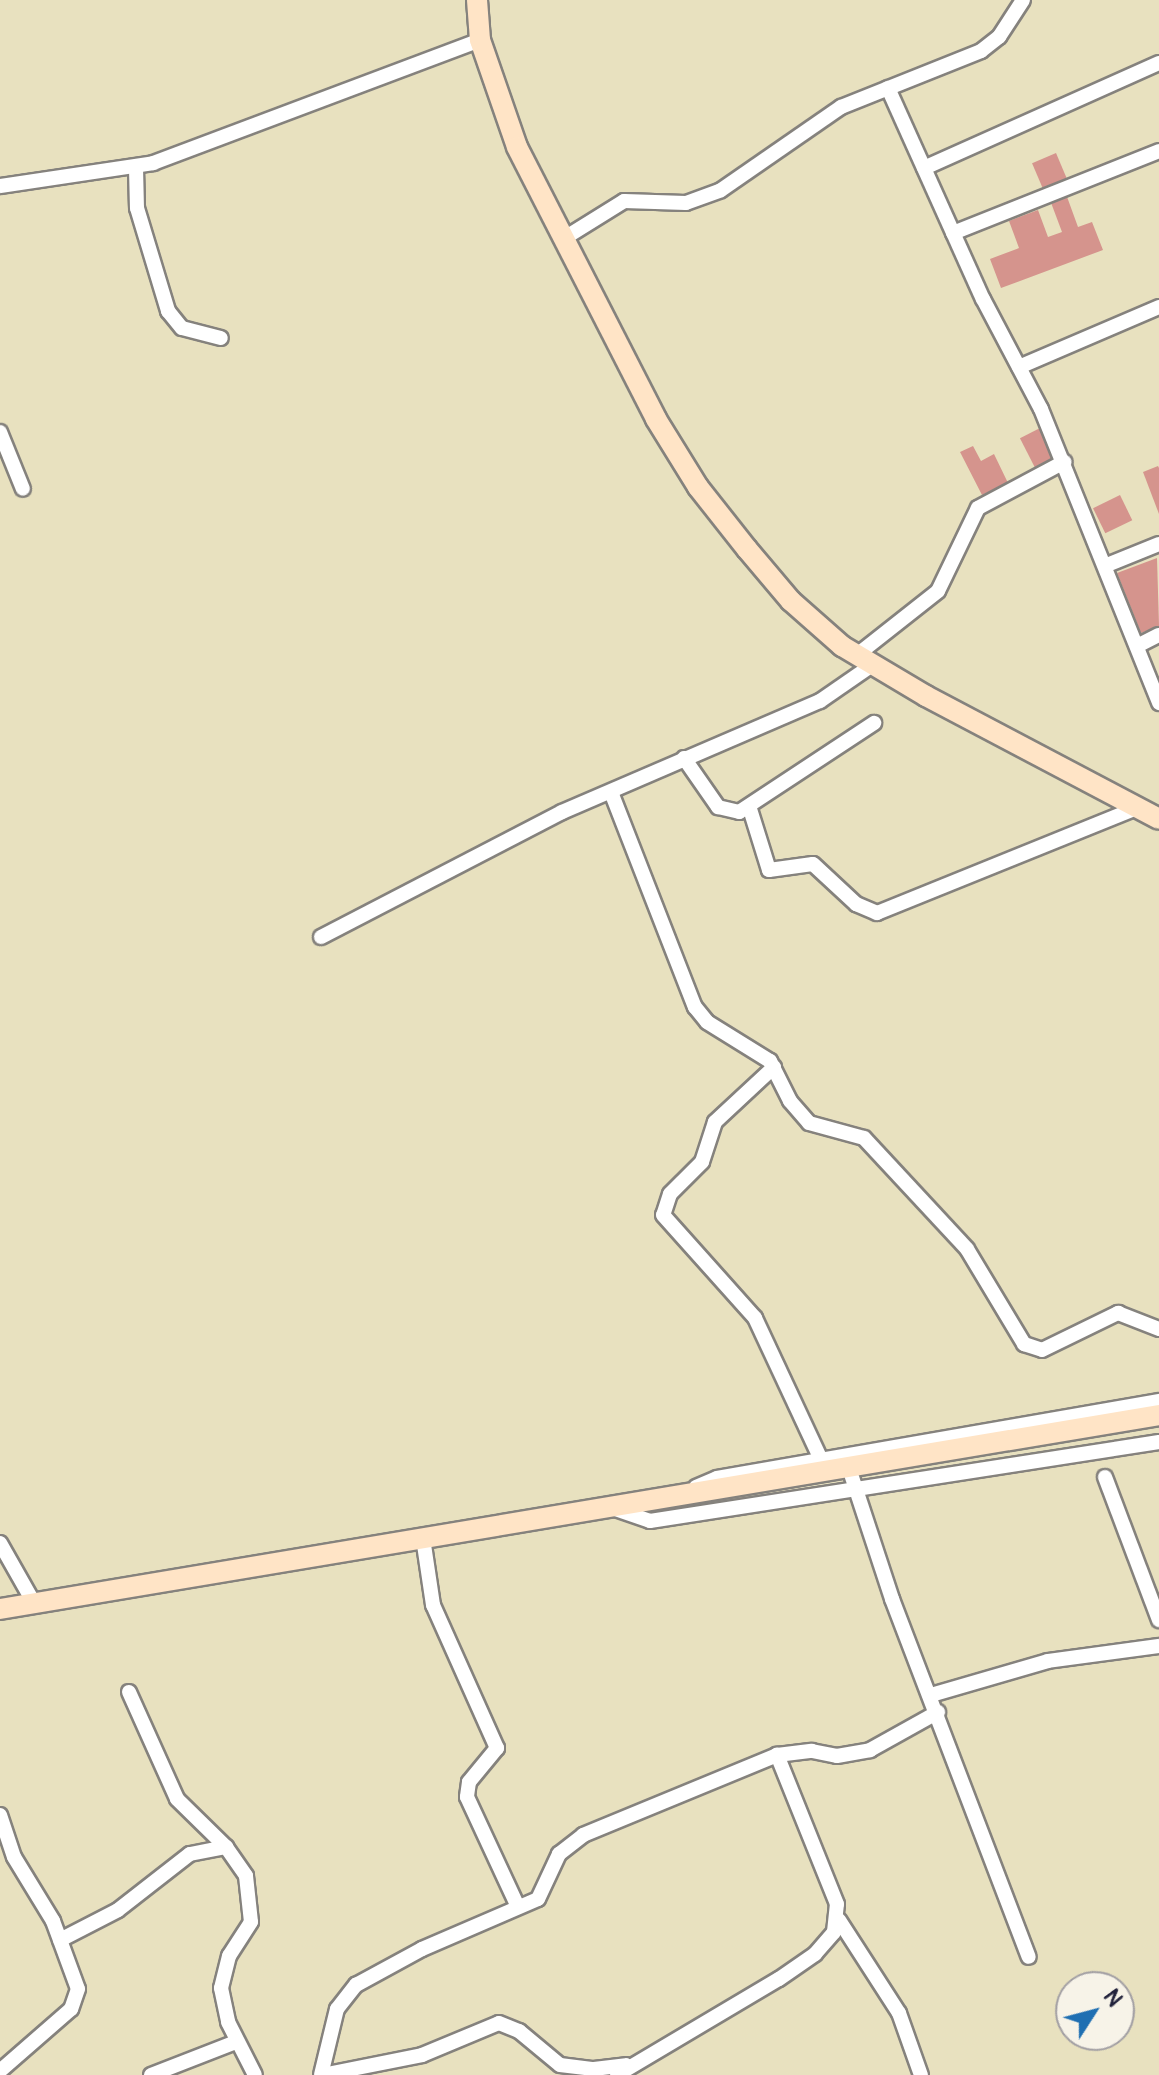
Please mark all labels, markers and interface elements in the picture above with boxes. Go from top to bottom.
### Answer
north arrow [1055,1971,1135,2051]
text: N [1097,1984,1128,2012]

